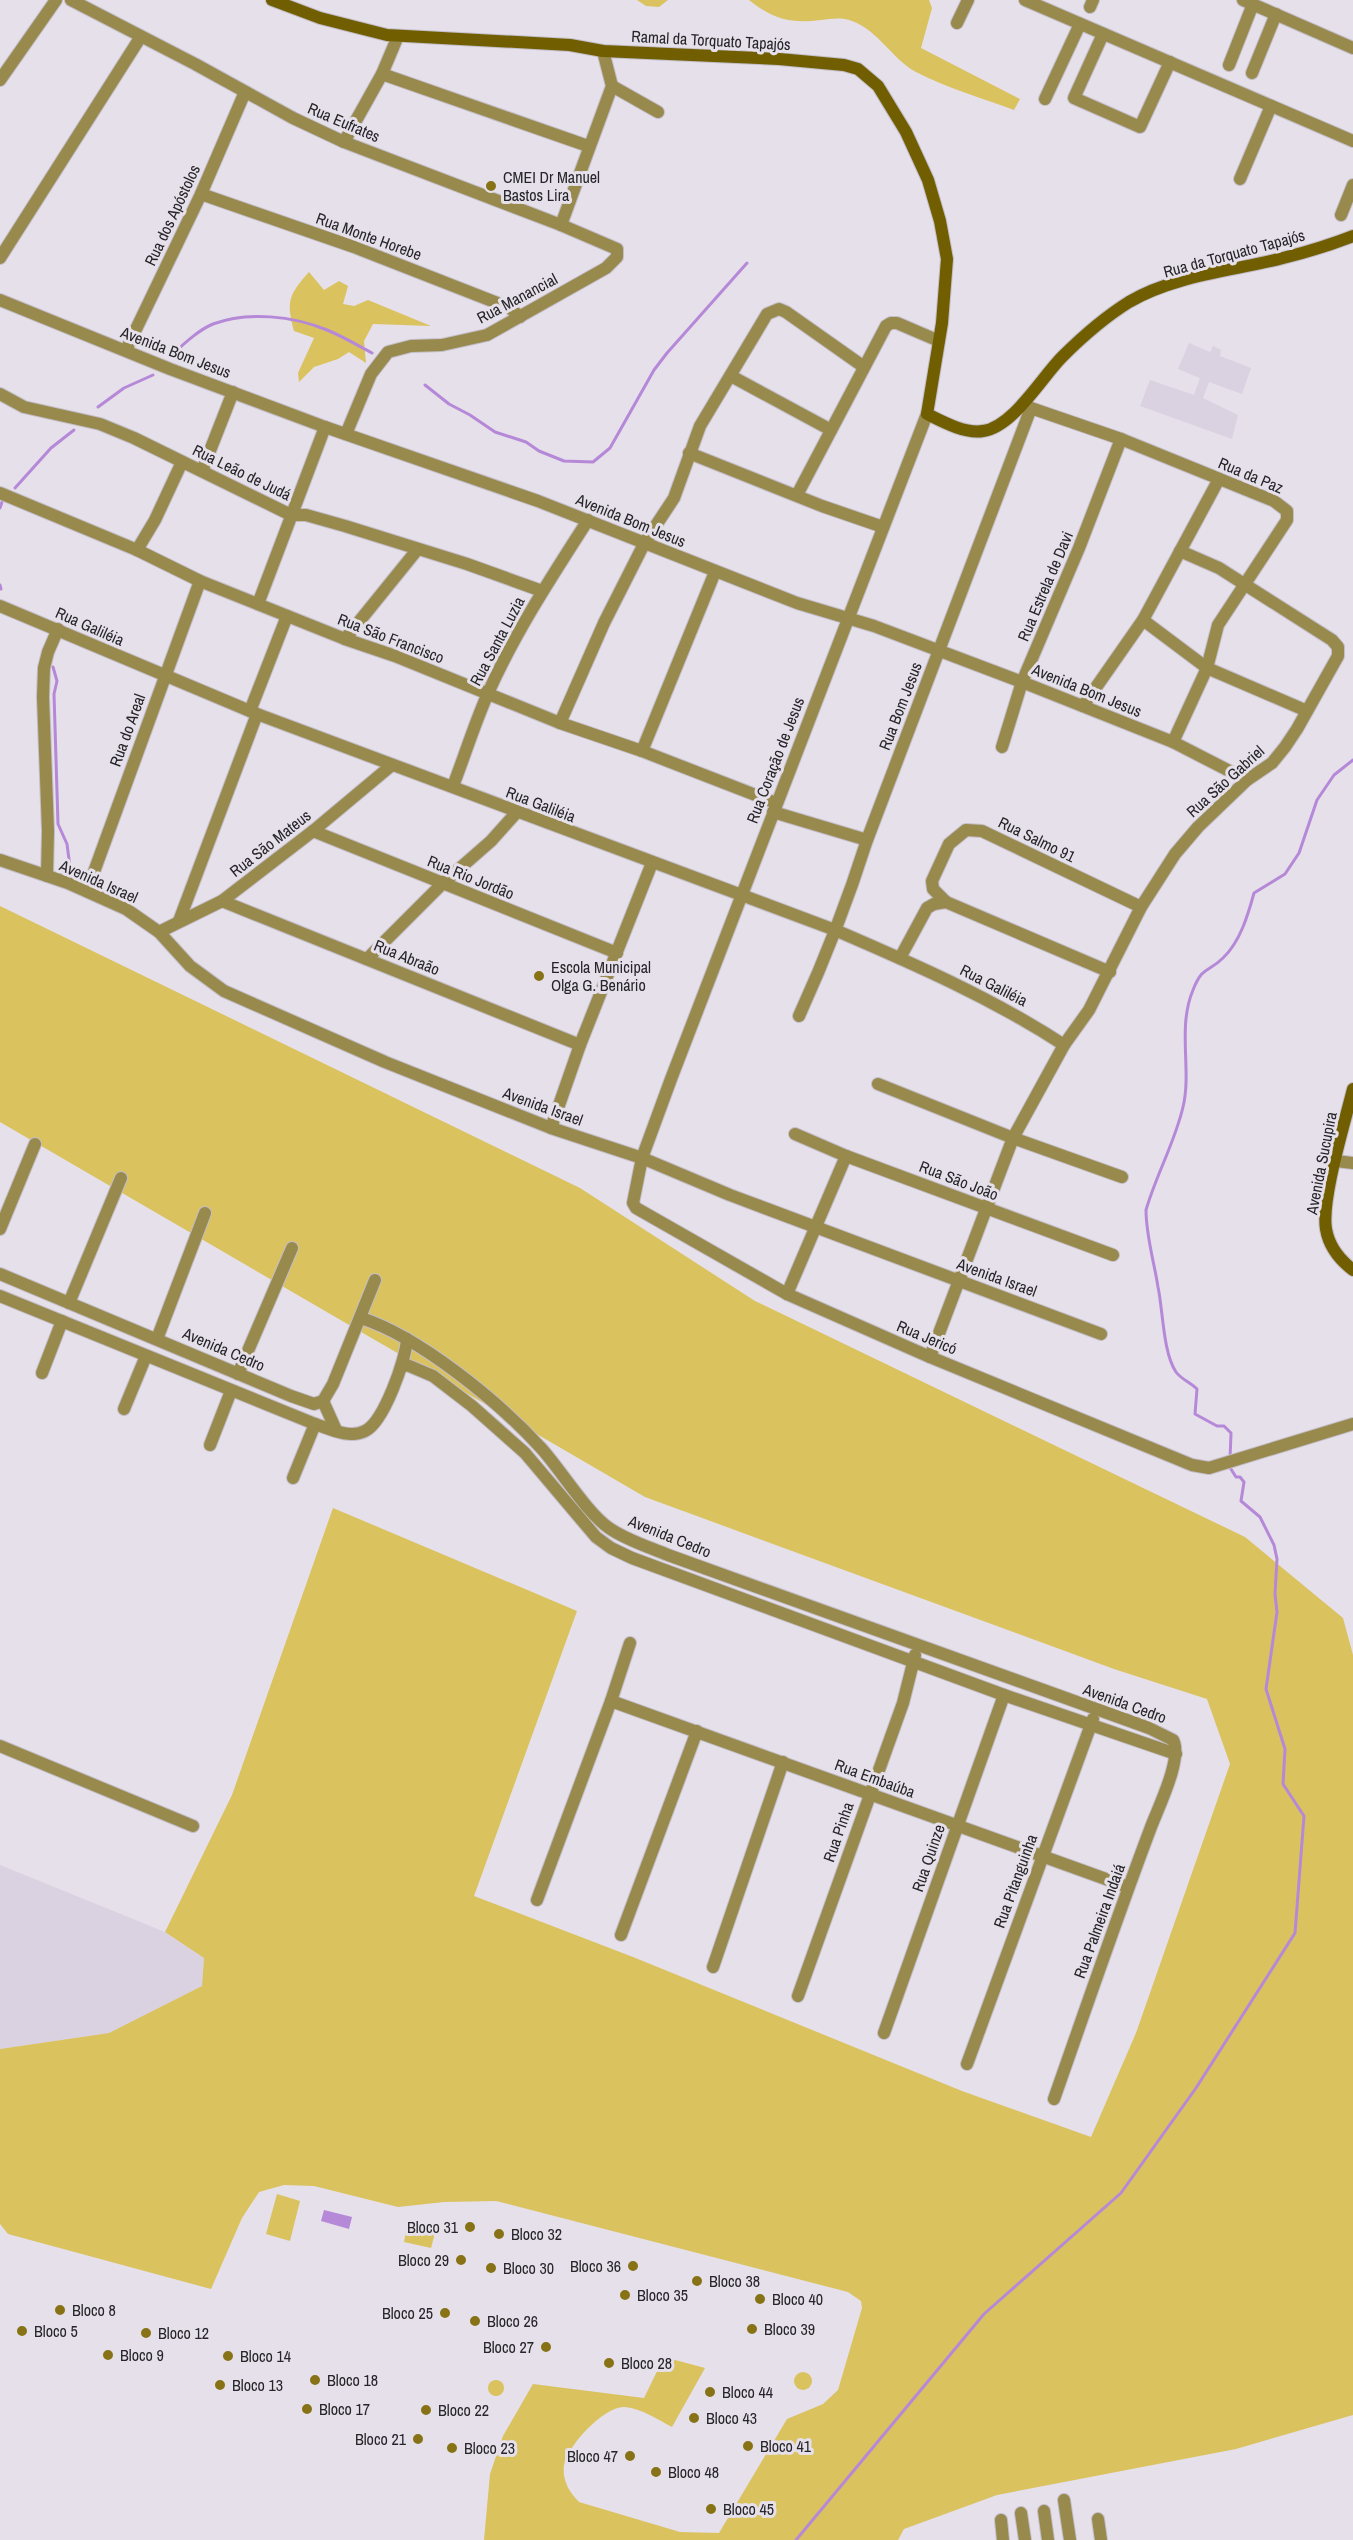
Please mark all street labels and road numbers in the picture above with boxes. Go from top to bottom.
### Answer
street label: Ramal da Torquato Tapajós [631,25,791,55]
street label: Rua Eufrates [304,97,384,147]
street label: Rua dos Apóstolos [139,161,205,269]
street label: Rua Monte Horebe [313,207,425,265]
street label: Rua da Torquato Tapajós [1161,224,1307,282]
street label: Rua Manancial [473,268,561,328]
street label: Avenida Bom Jesus [117,321,234,383]
street label: Rua Leão de Judá [189,439,296,506]
street label: Rua da Paz [1215,451,1287,499]
street label: Avenida Bom Jesus [572,488,689,552]
street label: Rua Estrela de Davi [1012,528,1078,644]
street label: Rua Santa Luzia [464,592,530,689]
street label: Rua Galiléia [52,601,128,651]
street label: Rua São Francisco [335,608,447,668]
street label: Avenida Bom Jesus [1028,658,1145,722]
street label: Rua Bom Jesus [873,659,927,753]
street label: Rua do Areal [104,691,150,769]
street label: Rua Coração de Jesus [741,694,809,826]
street label: Rua São Gabriel [1181,740,1269,822]
street label: Rua Galiléia [503,781,580,828]
street label: Rua São Mateus [225,804,315,882]
street label: Rua Salmo 91 [995,811,1080,867]
street label: Rua Rio Jordão [424,850,518,904]
street label: Avenida Israel [55,854,142,908]
street label: Rua Abraão [371,934,443,980]
street label: Rua Galiléia [957,959,1032,1012]
street label: Avenida Israel [499,1081,586,1131]
street label: Avenida Sucupira [1300,1109,1342,1217]
street label: Rua São João [916,1155,1002,1205]
street label: Avenida Israel [953,1252,1040,1302]
street label: Rua Jericó [893,1314,961,1360]
street label: Avenida Cedro [179,1321,268,1376]
street label: Avenida Cedro [624,1509,715,1563]
street label: Avenida Cedro [1079,1677,1170,1728]
street label: Rua Embaúba [832,1753,919,1803]
street label: Rua Pinha [818,1798,859,1865]
street label: Rua Quinze [906,1821,950,1895]
street label: Rua Pitanguinha [988,1830,1042,1931]
street label: Rua Palmeira Indaiá [1068,1860,1130,1981]

